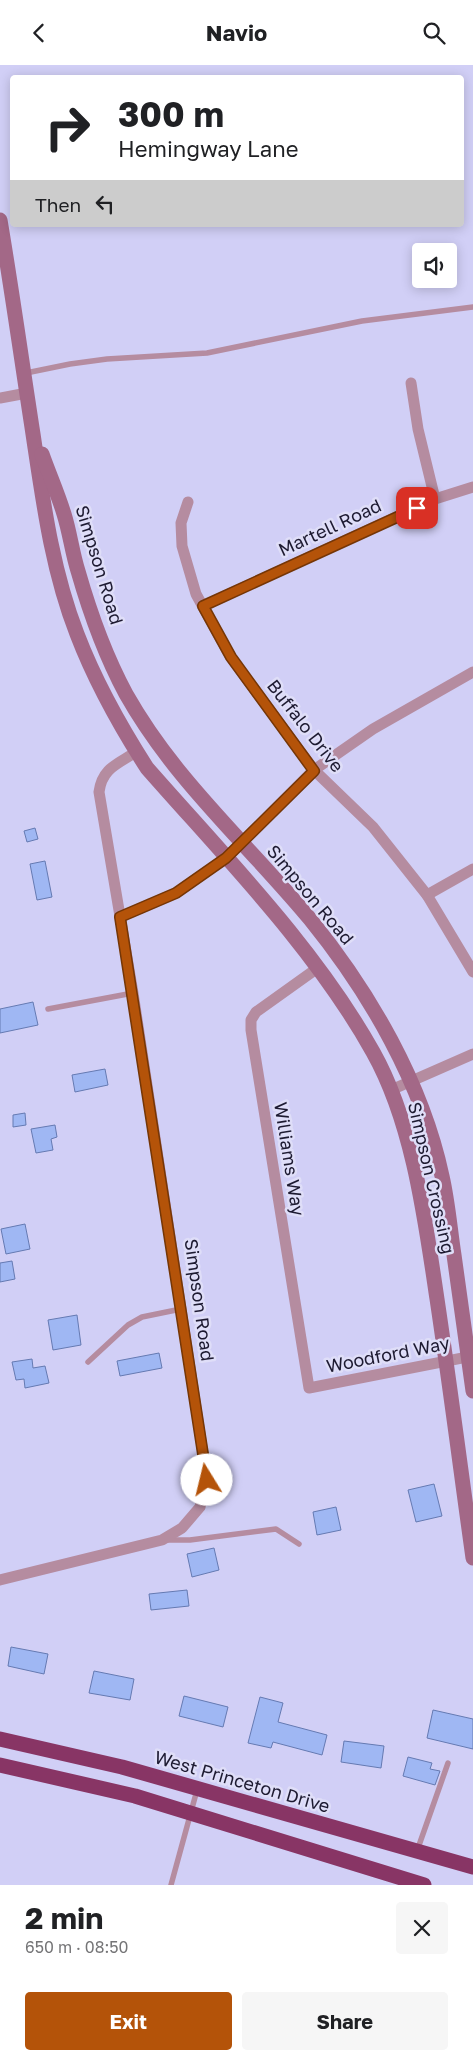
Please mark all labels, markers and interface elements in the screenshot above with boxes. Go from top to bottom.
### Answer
icon: back [25,19,53,47]
text: Navio [206,19,267,46]
icon: search [420,19,448,47]
text: 300 m [118,93,224,135]
icon: right [35,95,100,160]
text: Hemingway Lane [118,135,299,162]
icon: left [91,190,119,218]
text: Then [35,193,81,216]
map controls [412,243,457,288]
button: sound [412,243,457,288]
pin [396,487,438,529]
street label: Martell Road [275,494,384,560]
icon: arrive [403,494,431,522]
street label: Simpson Road [71,503,129,627]
street label: Buffalo Drive [263,675,349,776]
street label: Simpson Road [263,840,359,949]
street label: Williams Way [270,1100,310,1217]
street label: Simpson Crossing [404,1100,460,1256]
street label: Simpson Road [181,1237,219,1362]
street label: Woodford Way [324,1331,451,1377]
position arrow [180,1453,232,1505]
street label: West Princeton Drive [152,1745,332,1817]
text: 2 min [25,1900,103,1936]
button: close [396,1902,448,1954]
text: 650 m · 08:50 [25,1937,129,1957]
button: Exit [25,1992,232,2050]
button: Share [242,1992,448,2050]

